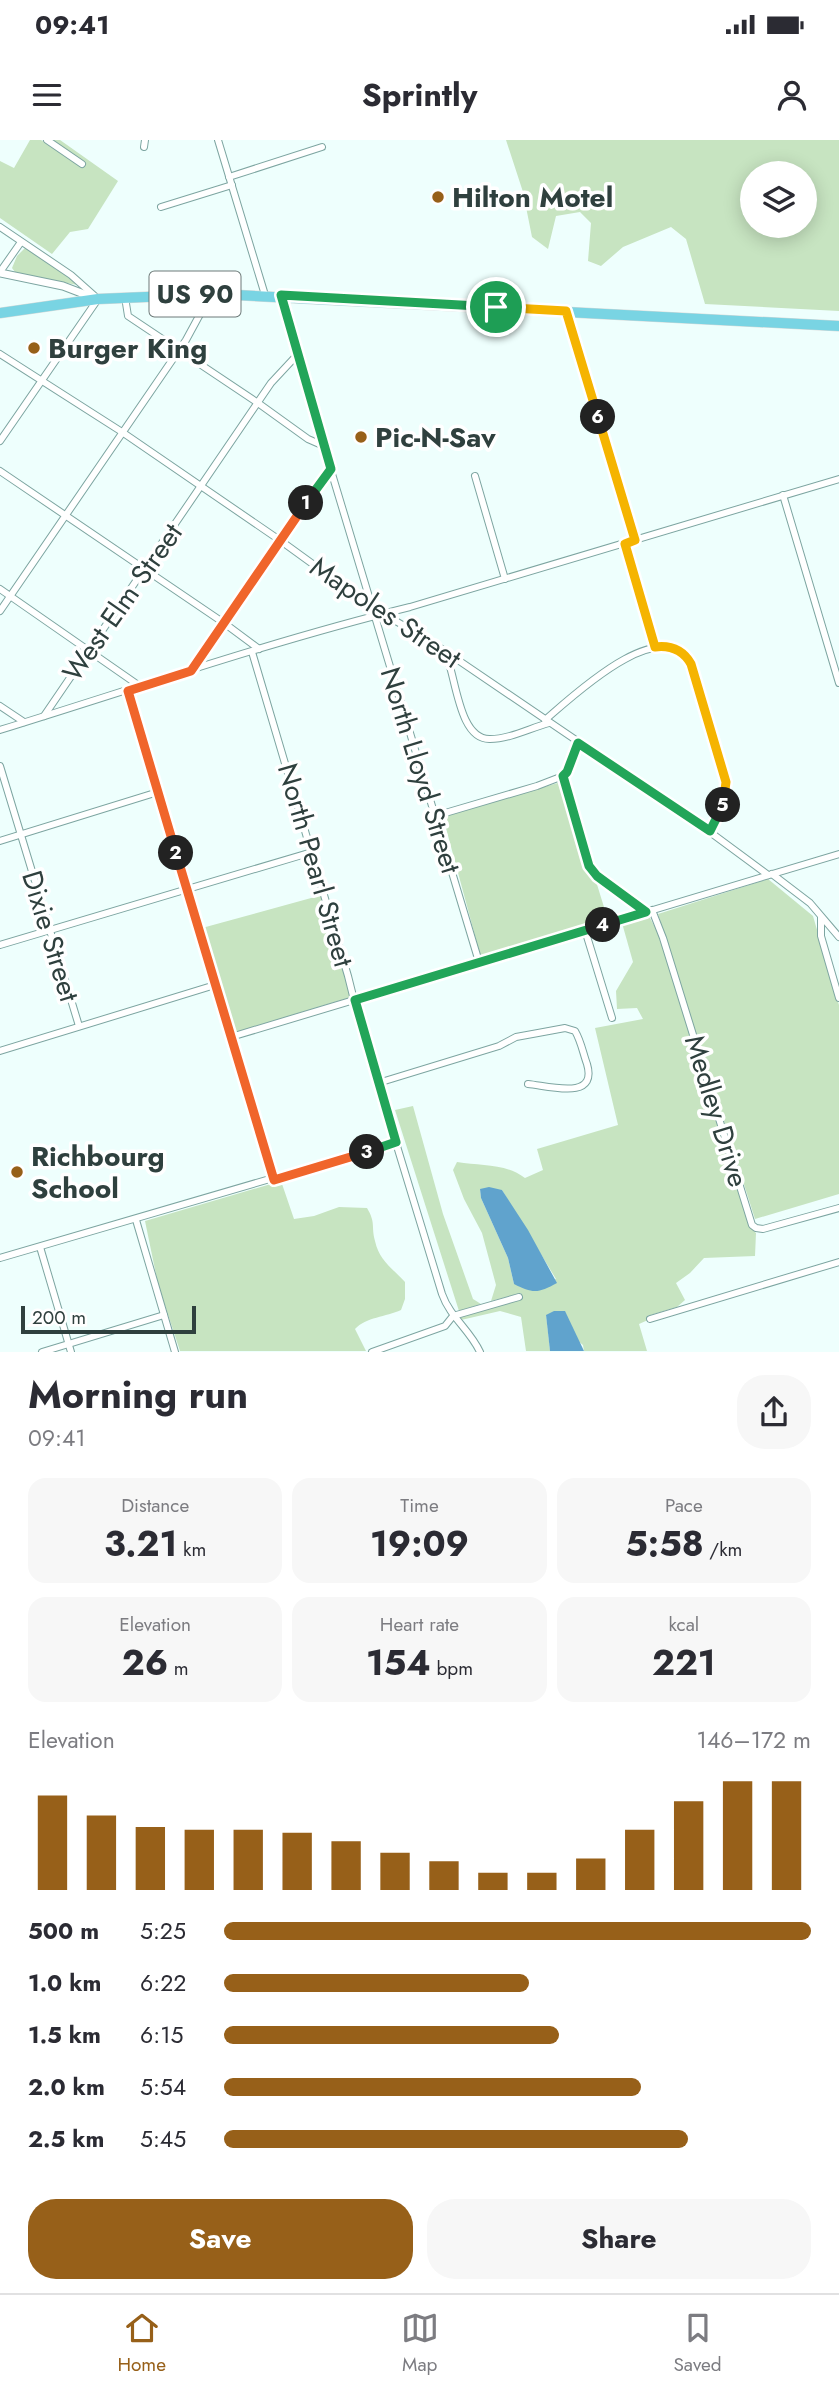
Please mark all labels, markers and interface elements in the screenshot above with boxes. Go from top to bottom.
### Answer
text: 09:41 [35,6,109,44]
text: Sprintly [362,72,477,118]
icon: menu [28,76,66,114]
icon: person [773,76,811,114]
map controls [740,161,817,238]
button: layers [740,161,817,238]
place label: Hilton Motel [452,177,613,218]
marker: Hilton Motel [430,189,446,205]
road number: US 90 [150,272,241,316]
pin [466,277,526,337]
icon: arrive [477,288,515,326]
place label: Burger King [48,328,207,369]
marker: Burger King [26,340,42,356]
pin: 6 [580,400,616,434]
text: 6 [591,403,604,430]
place label: Pic-N-Sav [375,417,496,458]
marker: Pic-N-Sav [353,429,369,445]
pin: 1 [288,486,324,520]
text: 1 [301,489,310,516]
street label: West Elm Street [53,514,192,690]
street label: Mapoles Street [302,547,470,678]
street label: North Lloyd Street [370,662,471,879]
street label: North Pearl Street [267,759,364,972]
pin: 5 [706,788,740,822]
text: 5 [716,791,729,818]
pin: 2 [158,836,194,870]
text: 2 [169,839,182,866]
street label: Dixie Street [11,866,90,1007]
pin: 4 [586,908,620,942]
text: 4 [596,911,609,938]
street label: Medley Drive [674,1030,759,1192]
pin: 3 [350,1135,384,1170]
place label: Richbourg School [31,1136,165,1209]
text: 3 [361,1138,372,1165]
marker: Richbourg School [9,1164,25,1180]
scale bar [21,1302,196,1334]
text: 200 m [32,1304,86,1331]
text: Morning run [28,1367,248,1422]
button: share [737,1375,811,1449]
text: 09:41 [28,1421,86,1455]
text: Distance [121,1492,189,1519]
text: Time [400,1492,439,1519]
text: Pace [665,1492,703,1519]
text: 3.21 [104,1519,177,1569]
text: 19:09 [370,1519,469,1569]
text: 5:58 [625,1519,704,1569]
text: km [177,1536,206,1563]
text: /km [704,1536,742,1563]
text: Elevation [119,1611,191,1638]
text: Heart rate [380,1611,459,1638]
text: kcal [668,1611,699,1638]
text: 26 [122,1638,168,1688]
text: 154 [366,1638,431,1688]
text: 221 [652,1638,716,1688]
text: m [168,1655,189,1682]
text: bpm [431,1655,473,1682]
text: Elevation [28,1723,115,1757]
text: 146–172 m [697,1723,811,1757]
text: 500 m [28,1914,99,1948]
text: 5:25 [140,1914,186,1948]
text: 1.0 km [28,1966,101,2000]
text: 6:22 [140,1966,186,2000]
text: 1.5 km [28,2018,101,2052]
text: 6:15 [140,2018,183,2052]
text: 2.0 km [28,2070,105,2104]
text: 5:54 [140,2070,186,2104]
text: 2.5 km [28,2122,104,2156]
text: 5:45 [140,2122,186,2156]
button: Save [28,2199,413,2279]
button: Share [427,2199,811,2279]
tab: Home [117,2309,166,2378]
tab: Map [401,2309,439,2378]
tab: Saved [673,2309,722,2378]

